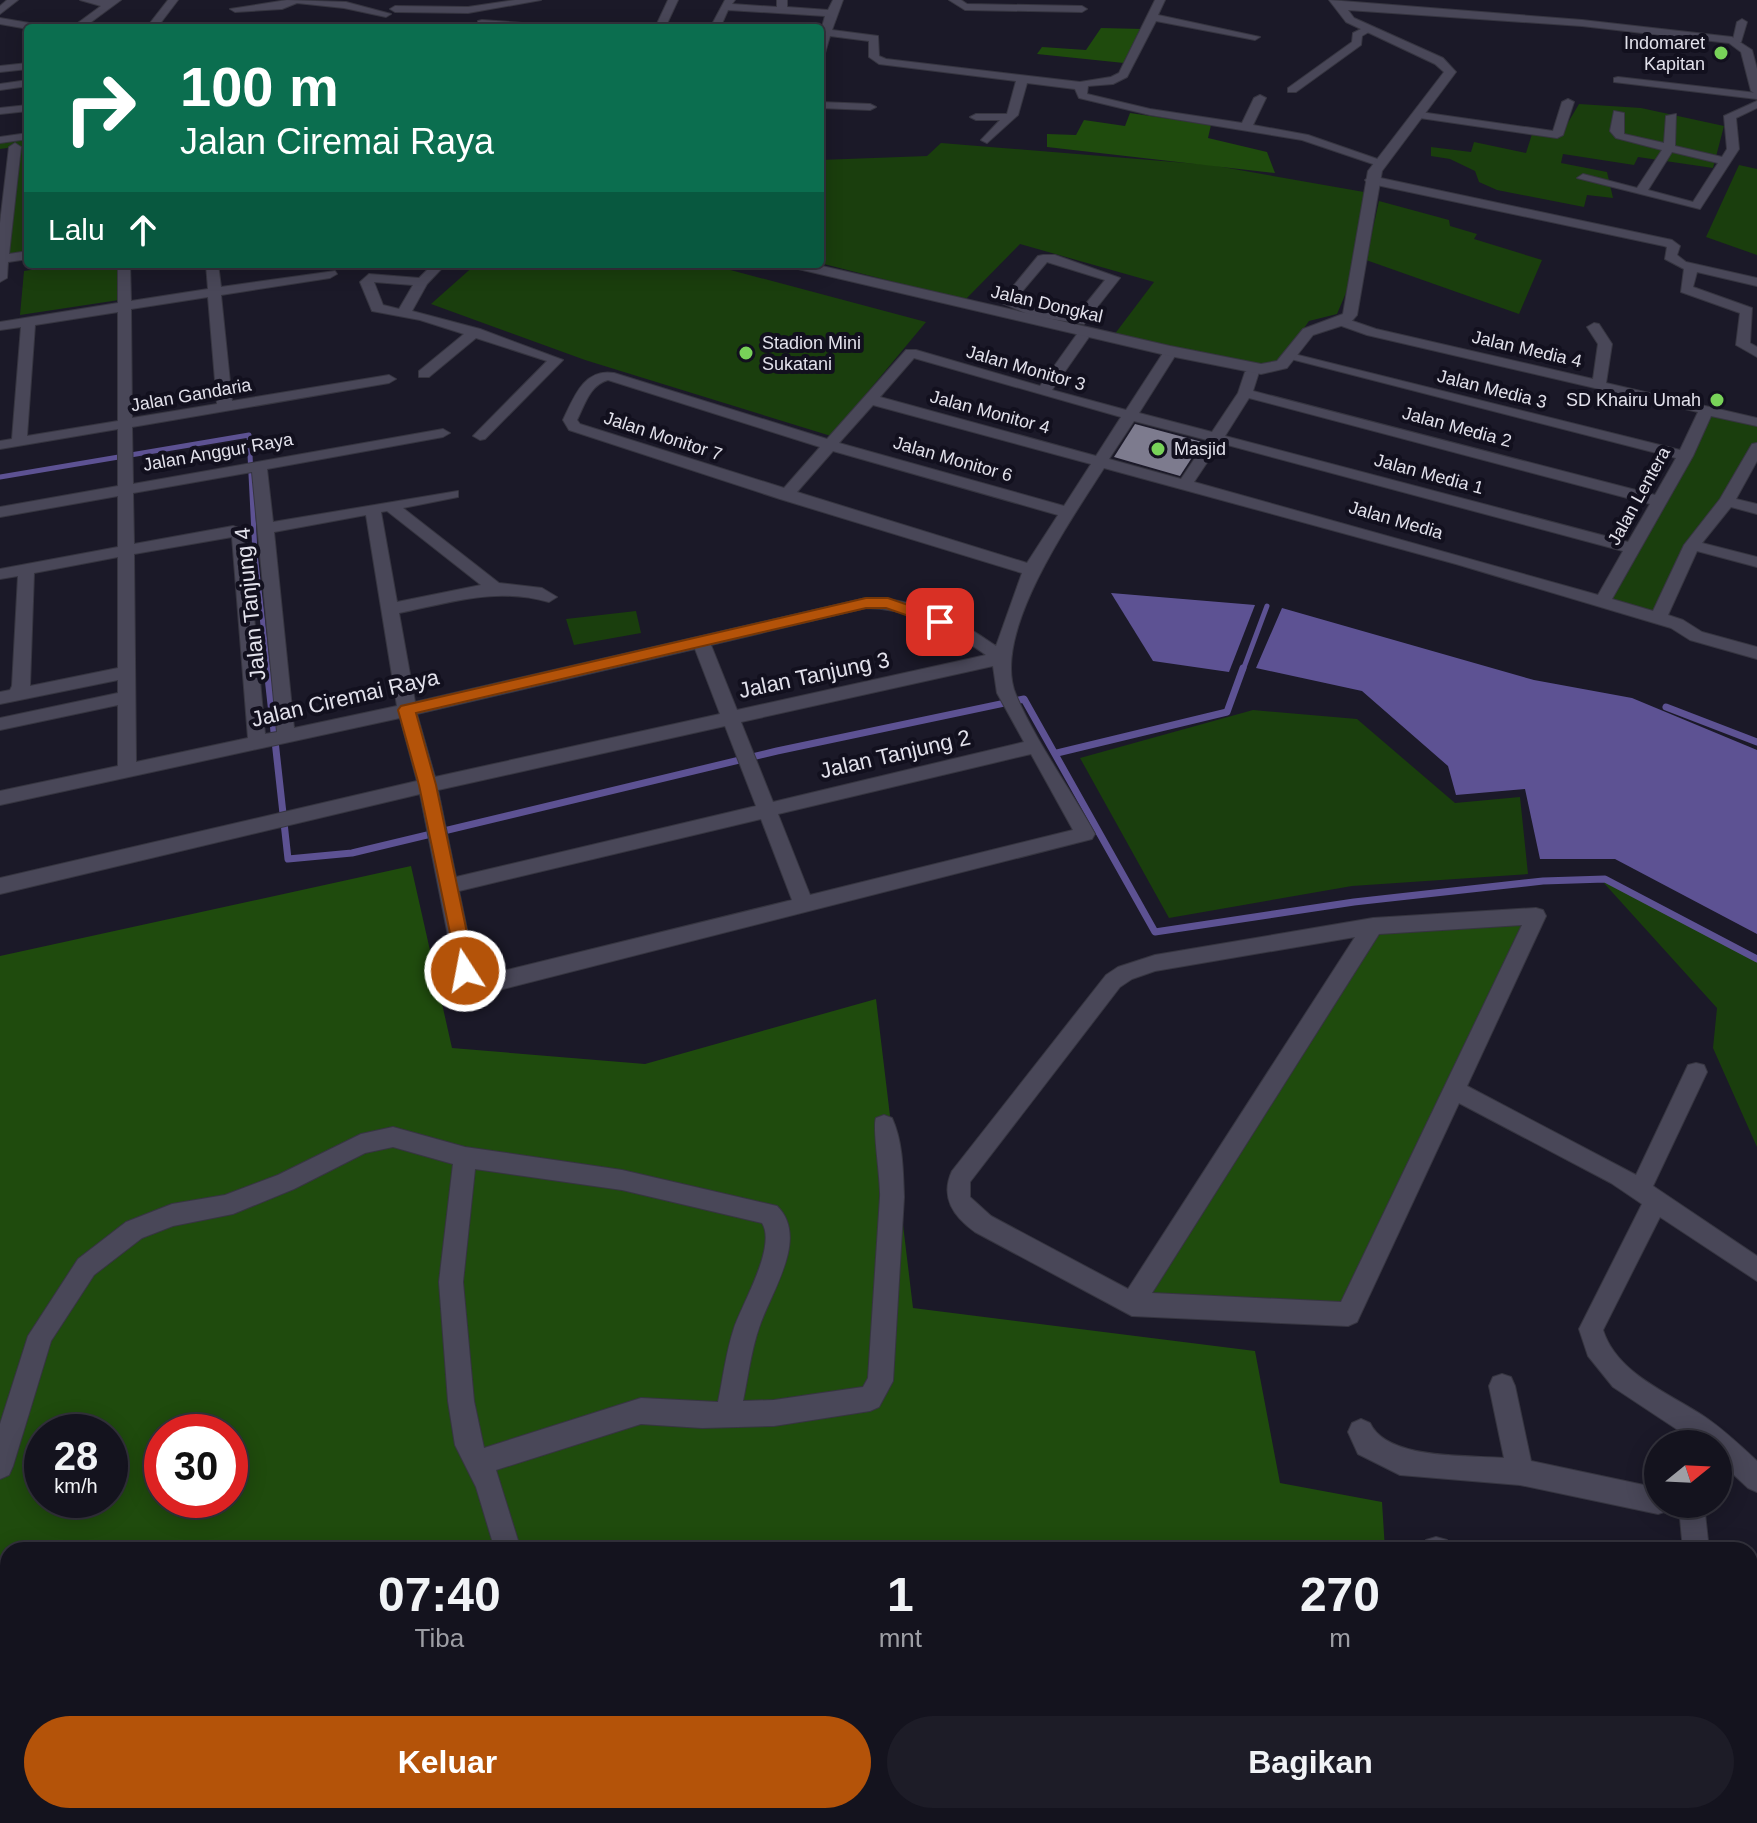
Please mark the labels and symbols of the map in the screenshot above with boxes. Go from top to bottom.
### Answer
place label: Indomaret Kapitan [1624,33,1705,74]
marker: Indomaret Kapitan [1712,44,1730,62]
street label: Jalan Dongkal [989,281,1105,327]
street label: Jalan Media 4 [1470,327,1584,371]
place label: Stadion Mini Sukatani [762,333,861,374]
street label: Jalan Monitor 3 [964,341,1088,395]
marker: Stadion Mini Sukatani [737,344,755,362]
street label: Jalan Media 3 [1435,366,1549,412]
street label: Jalan Gandaria [129,374,254,415]
street label: Jalan Monitor 4 [928,386,1052,438]
place label: SD Khairu Umah [1566,390,1701,410]
marker: SD Khairu Umah [1708,391,1726,409]
street label: Jalan Media 2 [1400,403,1514,451]
street label: Jalan Monitor 7 [601,407,725,465]
street label: Jalan Anggur Raya [141,429,296,475]
street label: Jalan Monitor 6 [891,432,1015,486]
place label: Masjid [1174,439,1226,459]
marker: Masjid [1149,440,1167,458]
street label: Jalan Lentera [1604,443,1675,549]
street label: Jalan Media 1 [1372,450,1486,498]
street label: Jalan Media [1347,497,1446,543]
street label: Jalan Tanjung 4 [230,526,270,682]
pin [906,588,974,656]
street label: Jalan Tanjung 3 [736,647,892,703]
street label: Jalan Ciremai Raya [249,664,442,732]
street label: Jalan Tanjung 2 [817,725,973,783]
position arrow [423,929,507,1013]
speed limit sign: 30 [144,1414,248,1518]
north arrow [1644,1430,1732,1518]

